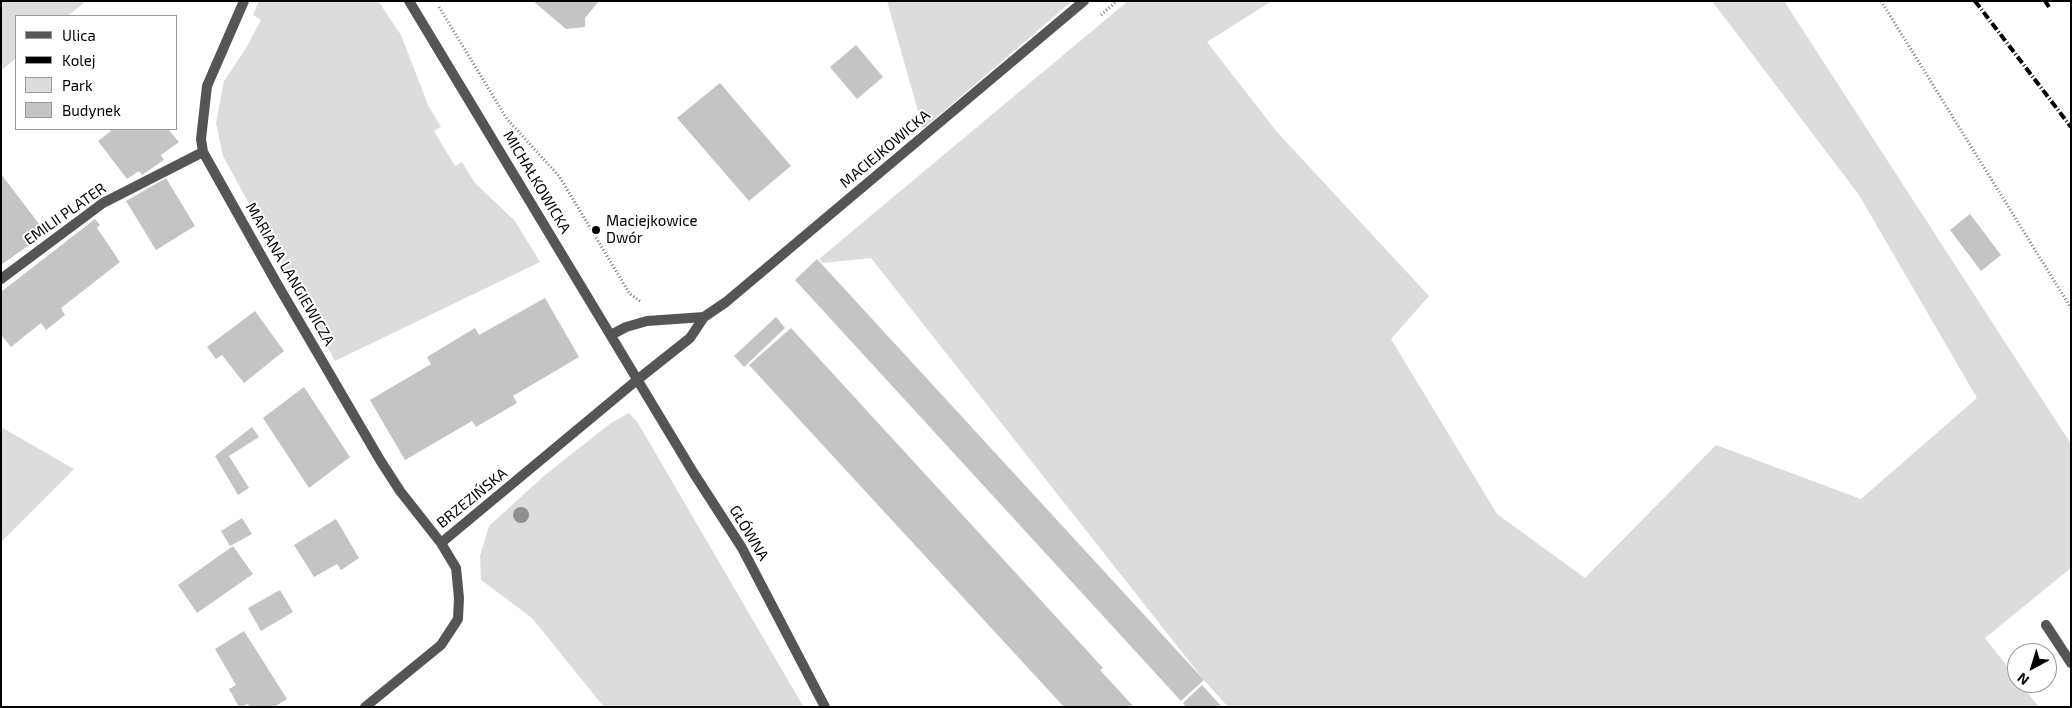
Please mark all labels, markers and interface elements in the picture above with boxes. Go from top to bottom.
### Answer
legend [15,15,178,130]
text: Ulica [62,26,96,44]
text: Kolej [62,51,95,69]
text: Park [62,76,93,94]
text: Budynek [62,101,121,119]
street label: MACIEJKOWICKA [836,106,934,192]
street label: MICHAŁKOWICKA [499,128,575,236]
street label: EMILII PLATER [21,179,109,249]
street label: MARIANA LANGIEWICZA [242,199,338,349]
place label: Maciejkowice Dwór [606,212,697,247]
marker: Maciejkowice Dwór [590,224,602,236]
street label: BRZEZIŃSKA [433,464,511,532]
street label: GŁÓWNA [726,502,772,564]
north arrow [2007,643,2057,693]
text: N [2014,669,2032,689]

